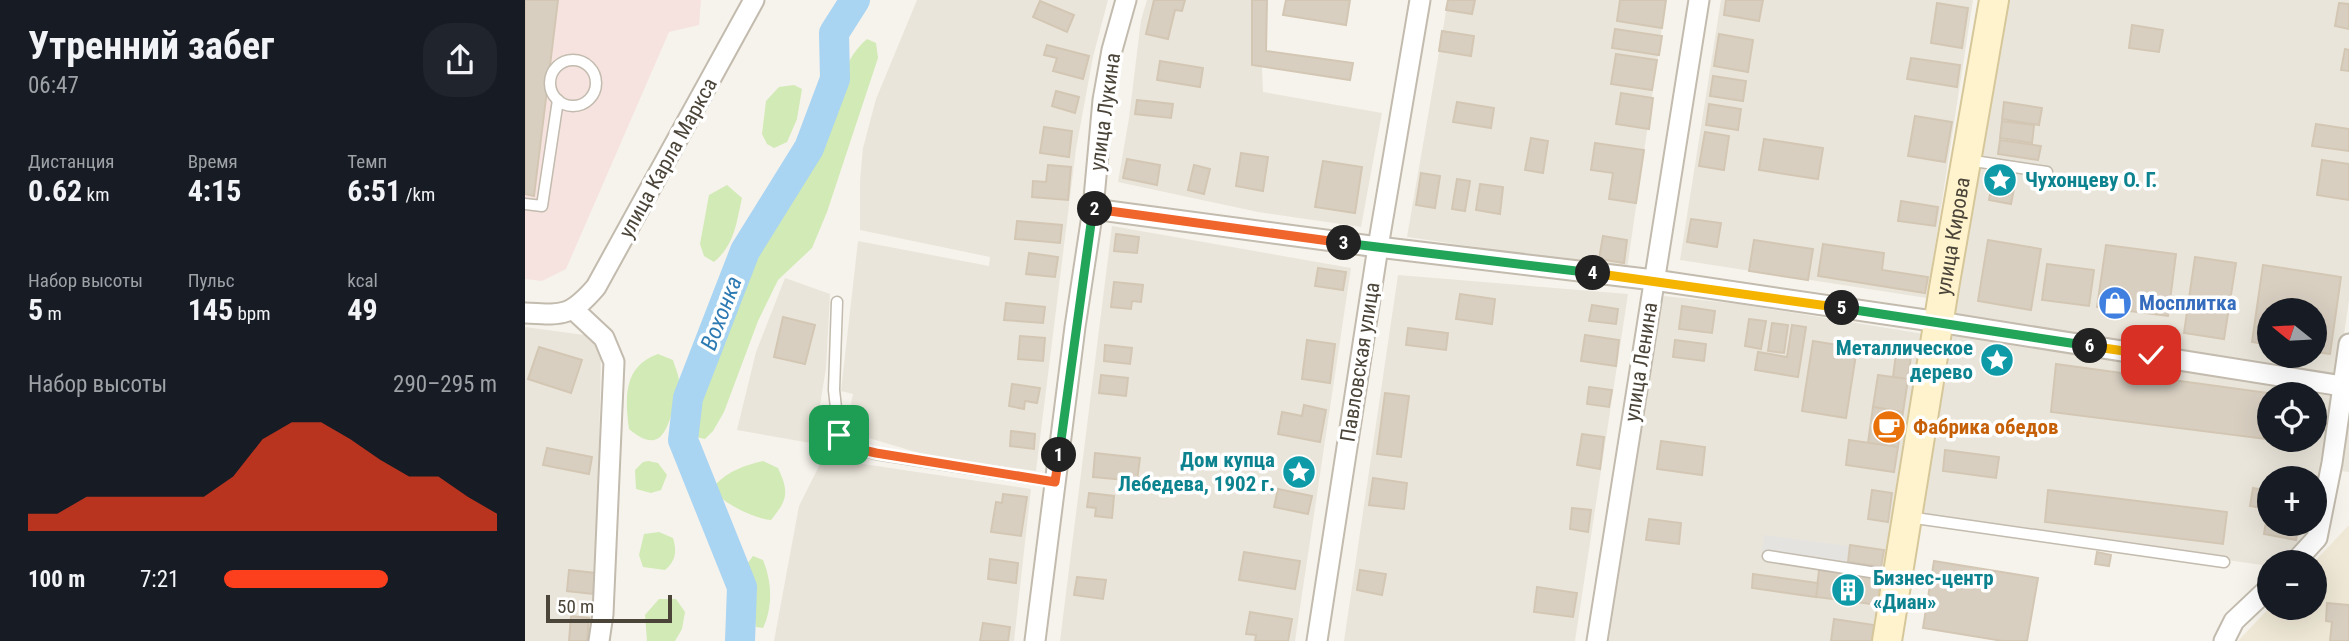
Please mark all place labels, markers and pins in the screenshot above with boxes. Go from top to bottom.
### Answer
place icon: Чухонцеву О. Г. [1981,161,2019,199]
place label: Чухонцеву О. Г. [2025,168,2157,192]
pin: 2 [1077,192,1113,227]
pin: 3 [1327,226,1361,260]
pin: 4 [1575,256,1611,290]
shop icon: Мосплитка [2096,284,2134,322]
pin: 5 [1825,290,1859,326]
place label: Мосплитка [2139,291,2237,315]
pin [2121,325,2181,385]
pin: 6 [2073,328,2107,364]
place label: Металлическое дерево [1836,336,1973,384]
place icon: Металлическое дерево [1978,341,2016,379]
pin [809,405,869,465]
cafe icon: Фабрика обедов [1870,408,1908,446]
place label: Фабрика обедов [1913,415,2058,439]
pin: 1 [1041,438,1077,472]
place label: Дом купца Лебедева, 1902 г. [1118,448,1275,496]
place icon: Дом купца Лебедева, 1902 г. [1280,453,1318,491]
place label: Бизнес-центр «Диан» [1873,566,1994,614]
building icon: Бизнес-центр «Диан» [1829,571,1867,609]

